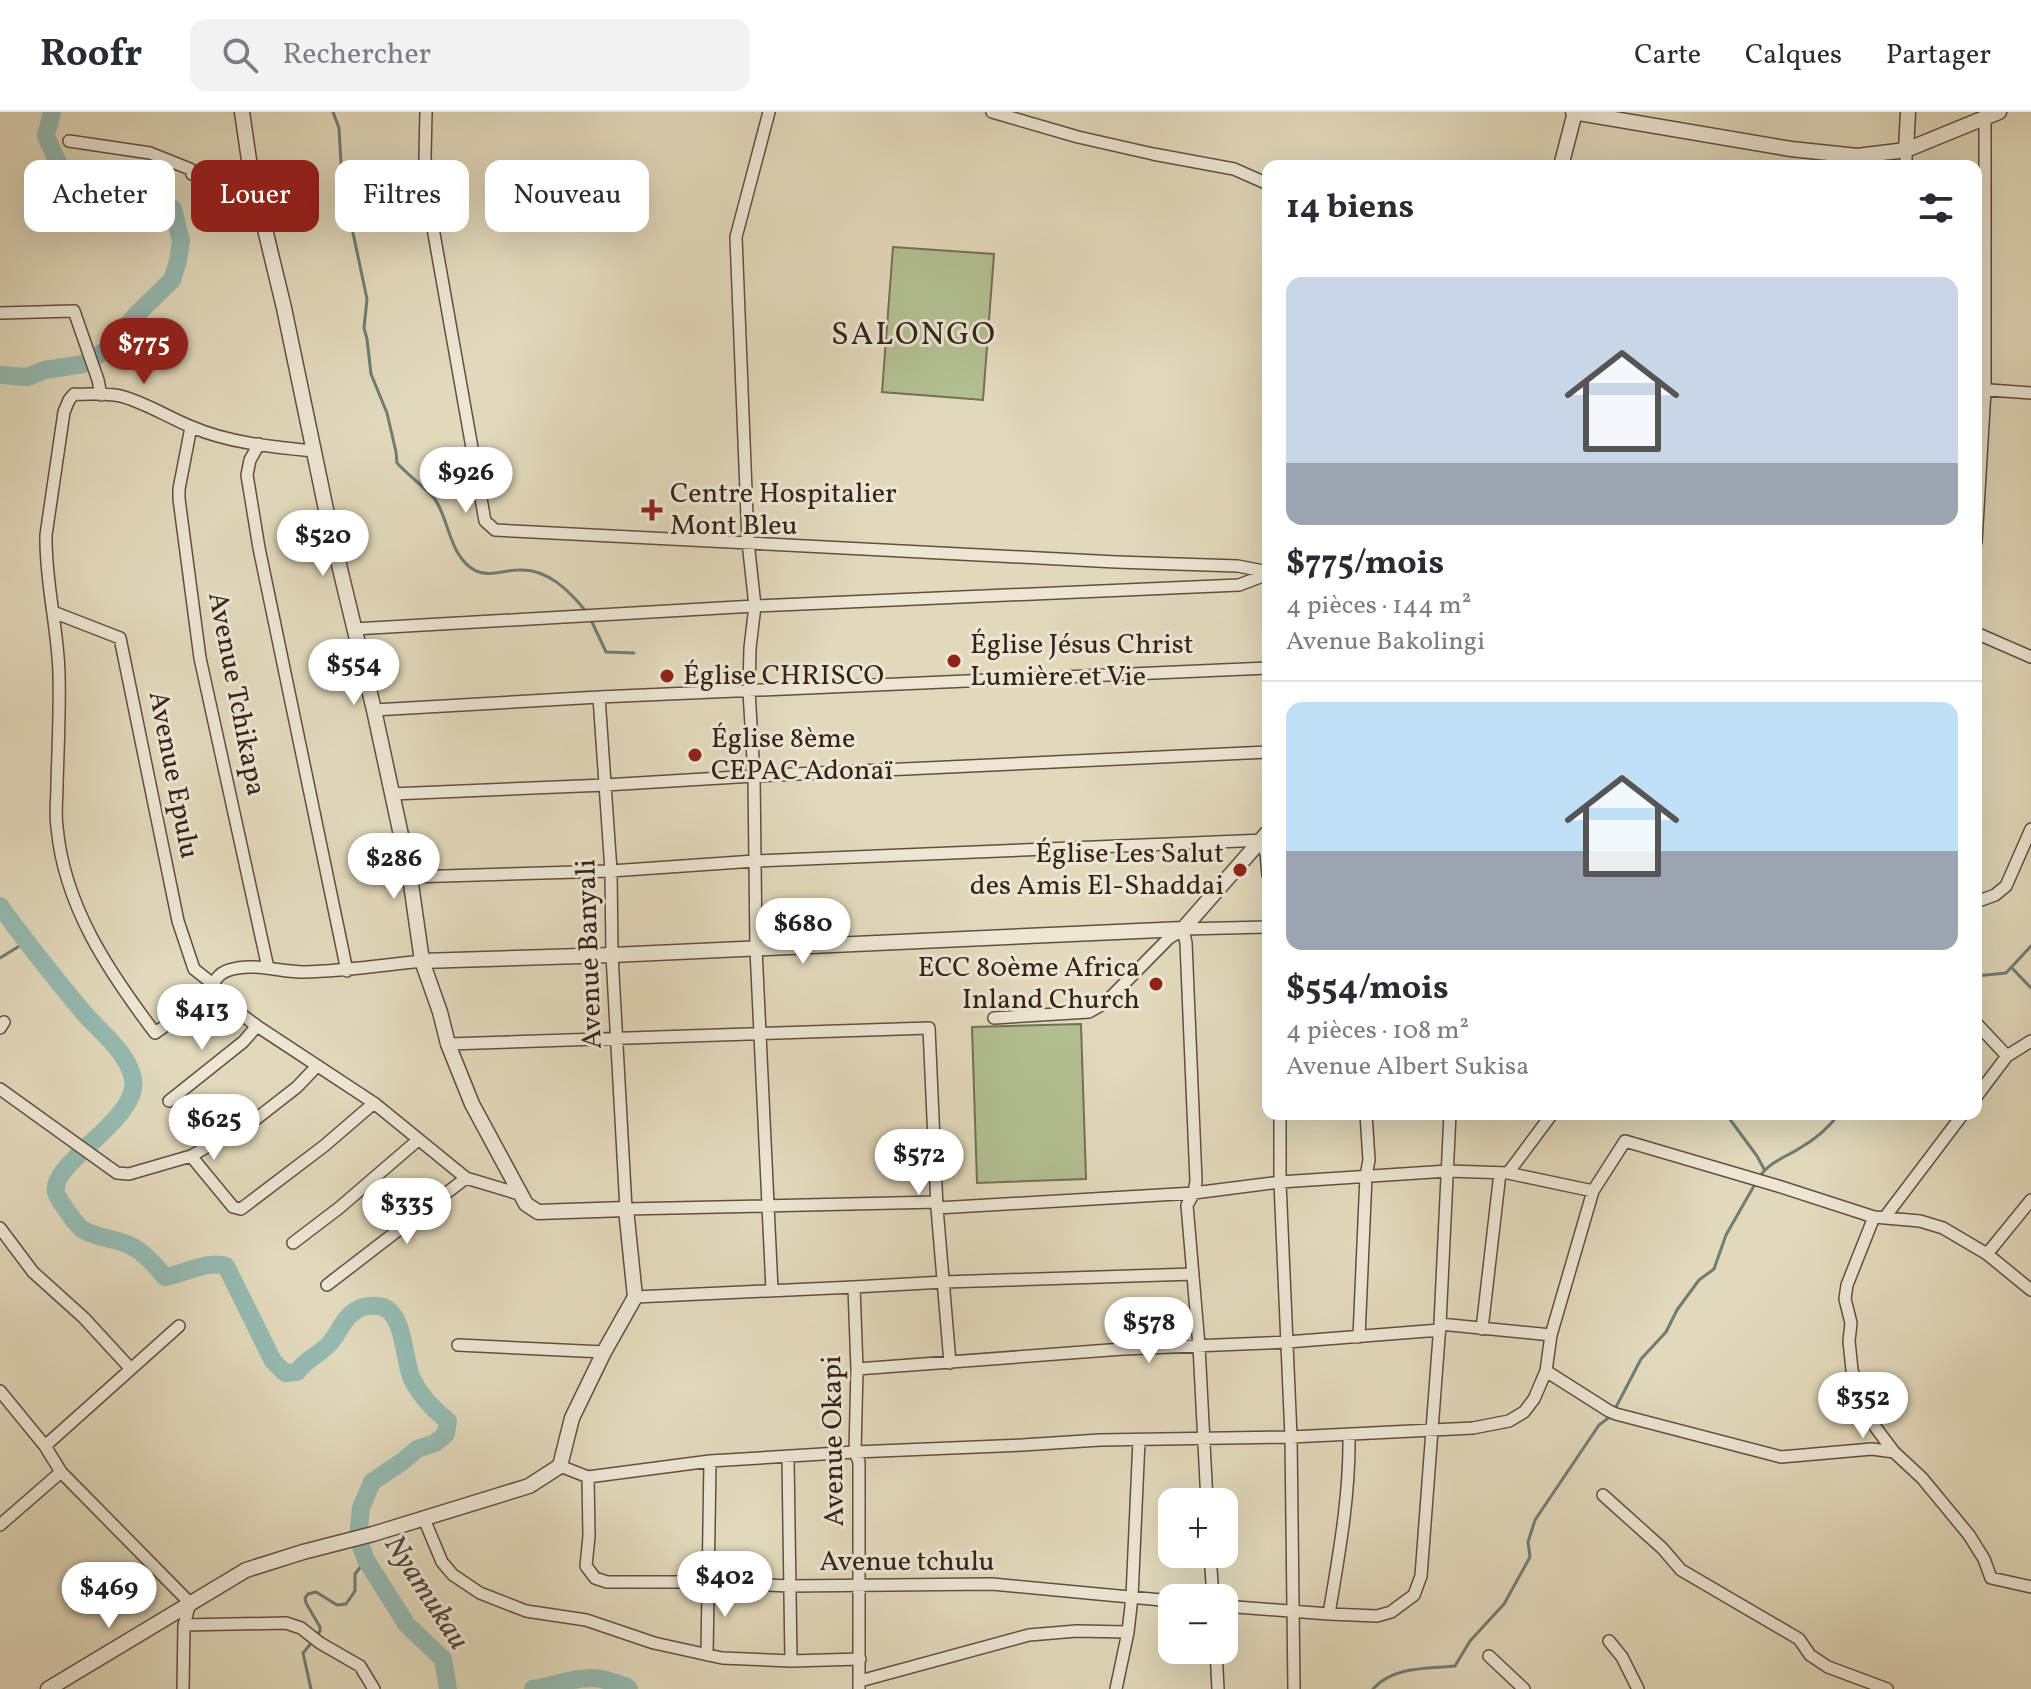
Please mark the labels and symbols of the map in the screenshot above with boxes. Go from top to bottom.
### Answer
district label: SALONGO [831,314,997,358]
pin: $775 [97,318,191,386]
pin: $926 [419,447,513,515]
place label: Centre Hospitalier Mont Bleu [670,475,897,546]
marker: Centre Hospitalier Mont Bleu [641,499,663,521]
pin: $520 [276,510,370,578]
street label: Avenue Tchikapa [197,589,275,799]
place label: Église Jésus Christ Lumière et Vie [970,626,1194,697]
pin: $554 [307,639,401,707]
marker: Église Jésus Christ Lumière et Vie [945,652,963,670]
place label: Église CHRISCO [683,657,884,696]
marker: Église CHRISCO [658,667,676,685]
street label: Avenue Epulu [138,688,208,862]
place label: Église 8ème CEPAC Adonaï [711,720,893,791]
marker: Église 8ème CEPAC Adonaï [686,746,704,764]
pin: $286 [347,833,441,901]
place label: Église Les Salut des Amis El-Shaddai [970,835,1224,906]
street label: Avenue Banyali [567,858,613,1050]
marker: Église Les Salut des Amis El-Shaddai [1231,861,1249,879]
pin: $680 [756,898,850,966]
place label: ECC 80ème Africa Inland Church [918,949,1140,1020]
marker: ECC 80ème Africa Inland Church [1147,975,1165,993]
pin: $413 [155,984,249,1052]
pin: $625 [167,1094,261,1162]
pin: $572 [872,1129,966,1197]
pin: $335 [360,1178,454,1246]
pin: $578 [1102,1297,1196,1365]
street label: Avenue Okapi [813,1355,855,1527]
pin: $352 [1816,1372,1910,1440]
water label: Nyamukau [373,1527,479,1659]
street label: Avenue tchulu [819,1543,995,1582]
pin: $402 [678,1551,772,1619]
pin: $469 [62,1562,156,1630]

